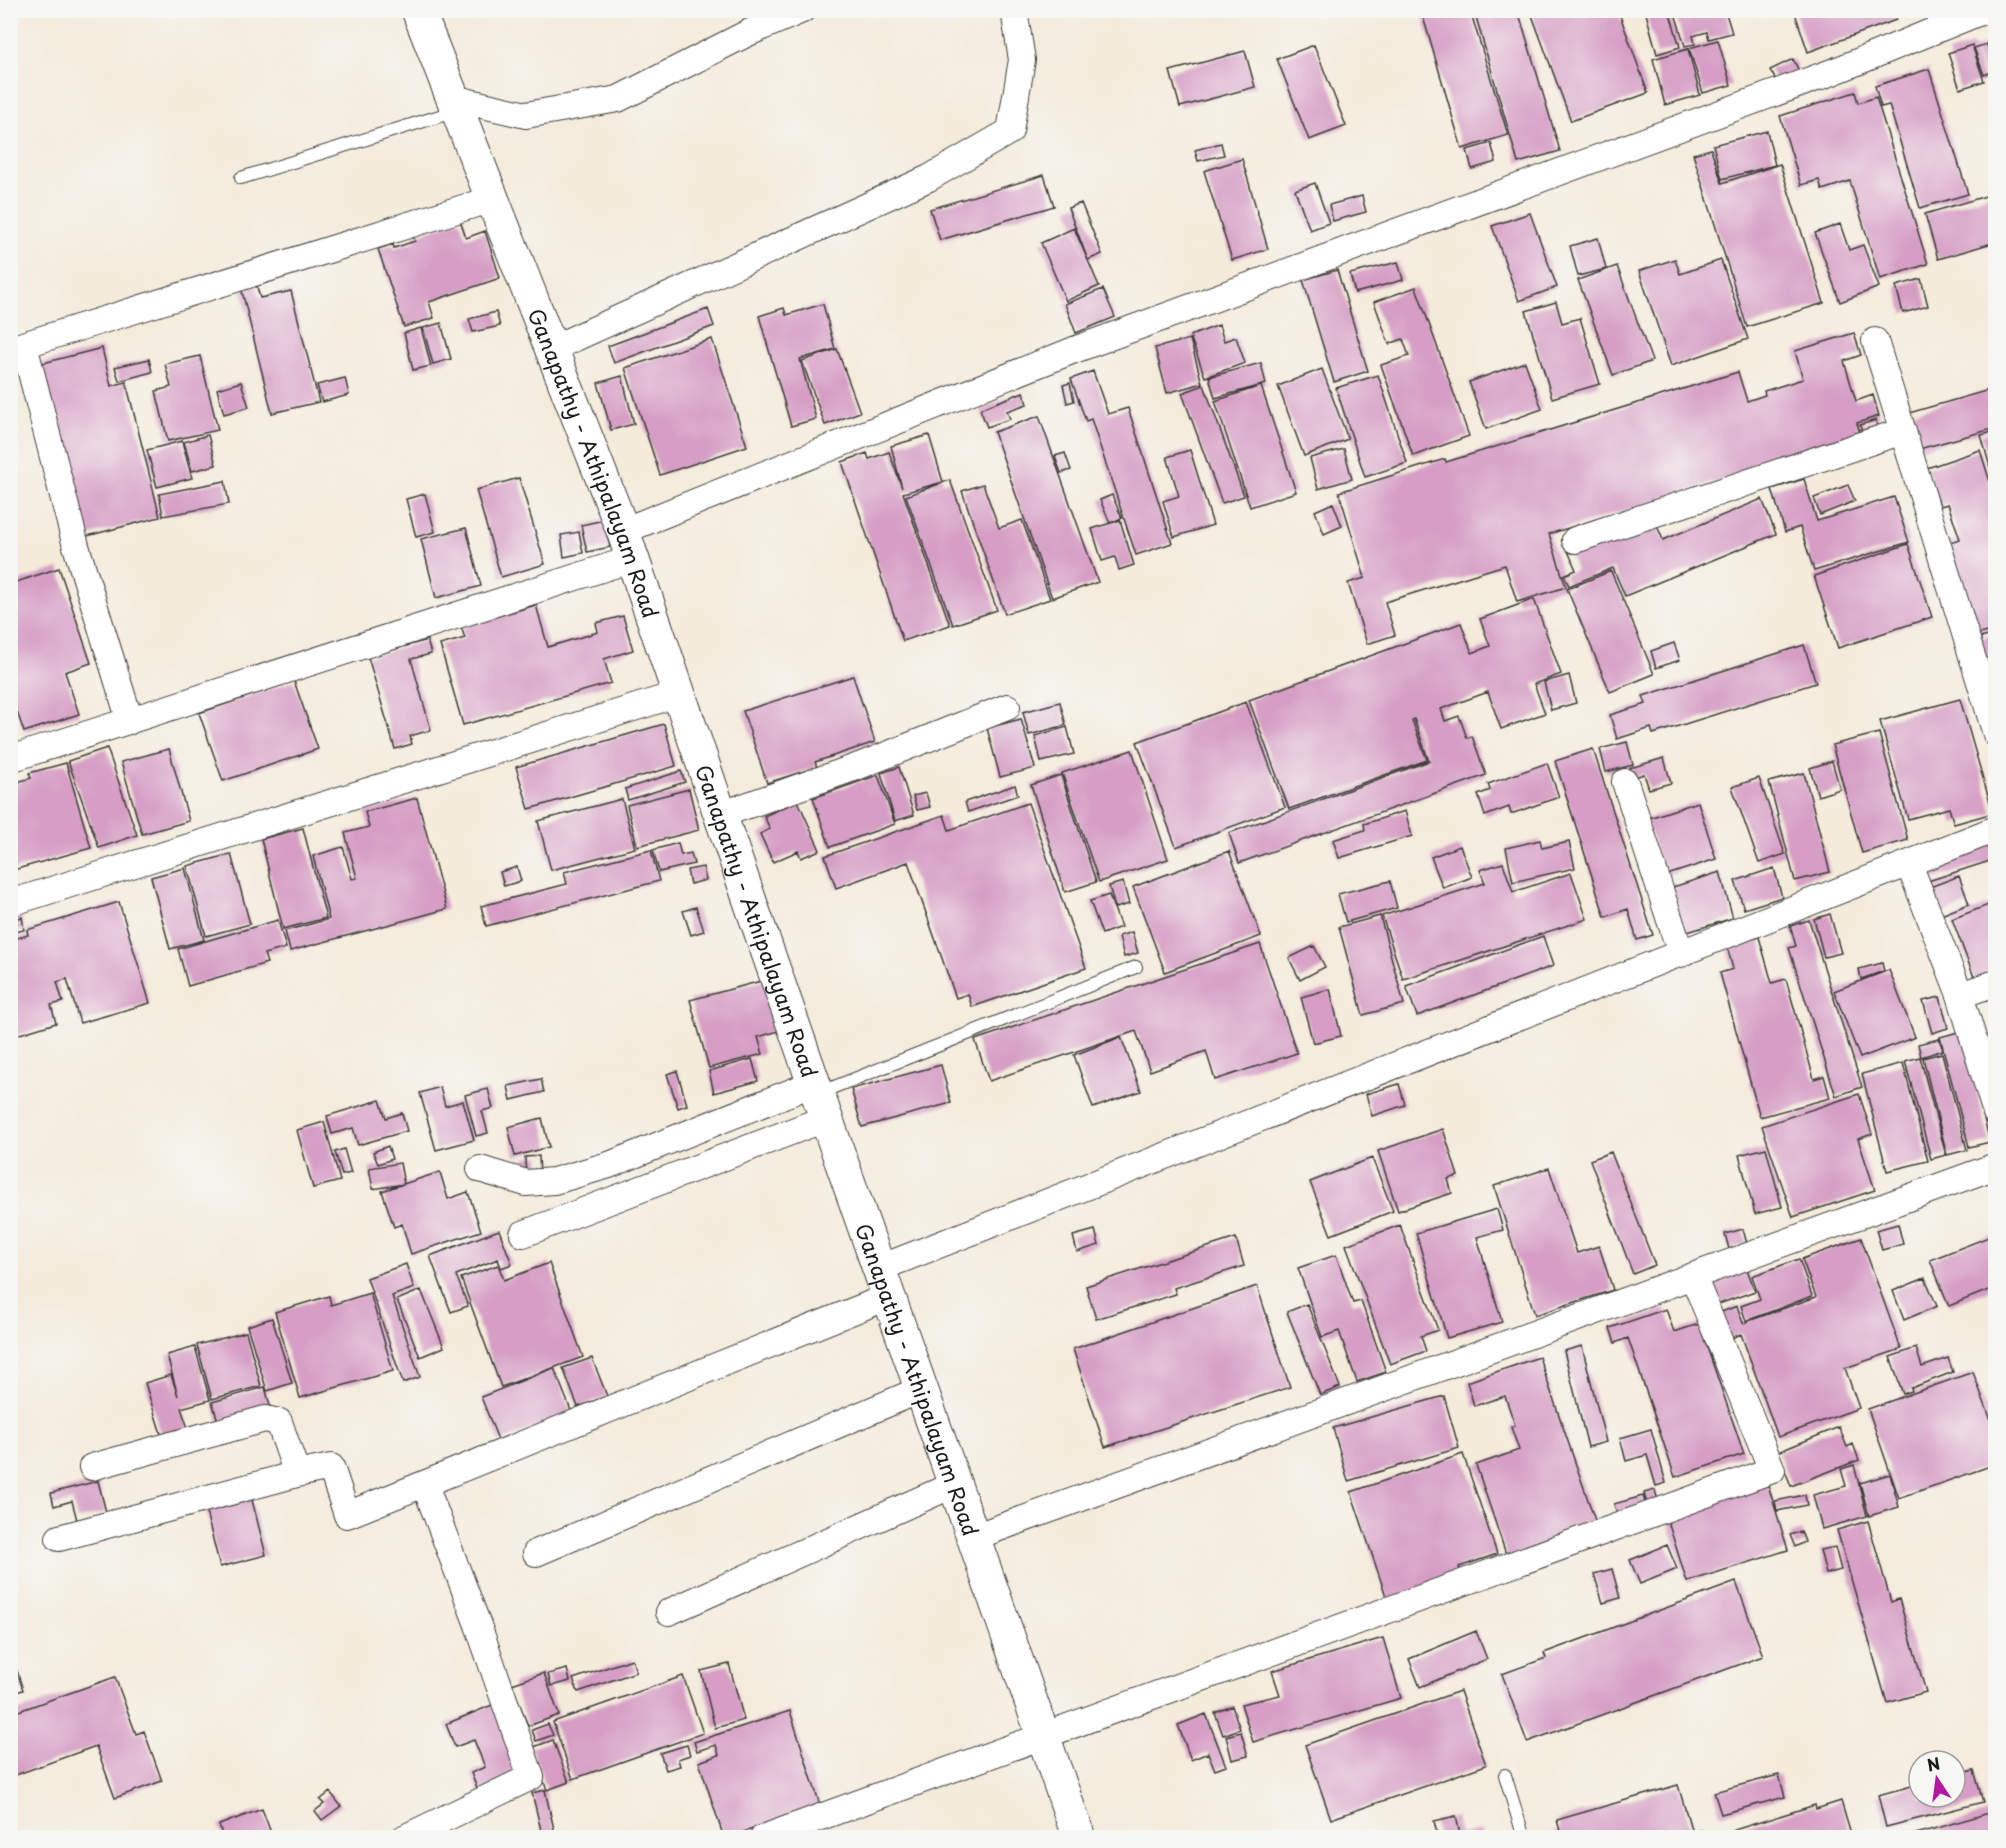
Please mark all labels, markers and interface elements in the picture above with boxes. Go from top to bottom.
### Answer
street label: Ganapathy - Athipalayam Road [521,303,668,622]
street label: Ganapathy - Athipalayam Road [688,760,826,1081]
street label: Ganapathy - Athipalayam Road [848,1219,987,1540]
north arrow [1907,1749,1967,1809]
text: N [1925,1750,1942,1777]

